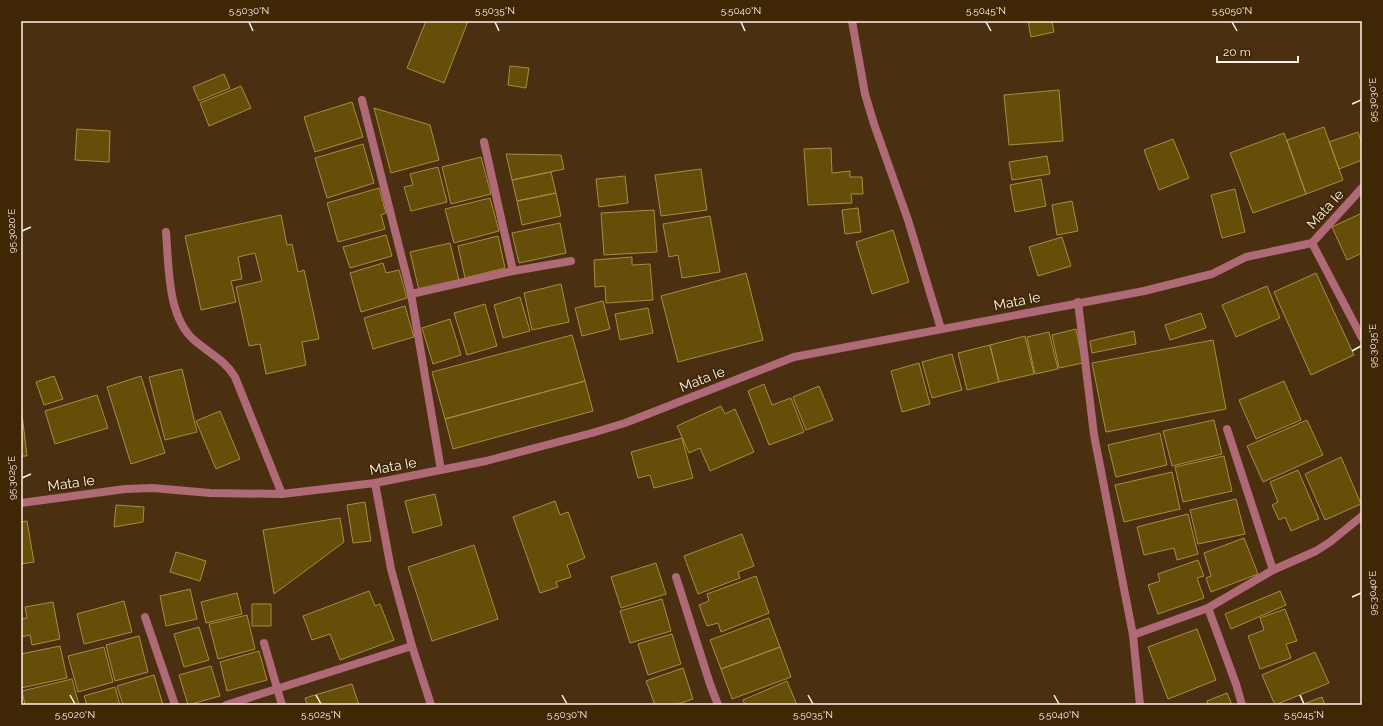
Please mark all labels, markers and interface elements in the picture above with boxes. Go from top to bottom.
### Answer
text: 5.5030°N [229,5,269,16]
text: 5.5035°N [475,5,515,16]
text: 5.5040°N [721,5,761,16]
text: 5.5045°N [966,5,1006,16]
text: 5.5050°N [1212,5,1252,16]
scale bar [1217,38,1298,64]
text: 20 m [1223,45,1251,59]
text: 95.3030°E [1367,78,1378,122]
street label: Mata Ie [1303,186,1347,232]
text: 95.3020°E [6,209,17,253]
street label: Mata Ie [992,289,1042,313]
text: 95.3035°E [1367,324,1378,368]
street label: Mata Ie [677,363,727,395]
street label: Mata Ie [368,454,418,478]
text: 95.3025°E [6,456,17,500]
street label: Mata Ie [46,472,96,494]
text: 95.3040°E [1367,571,1378,615]
text: 5.5020°N [55,709,95,720]
text: 5.5025°N [301,709,341,720]
text: 5.5030°N [547,709,587,720]
text: 5.5035°N [793,709,833,720]
text: 5.5040°N [1039,709,1079,720]
text: 5.5045°N [1284,709,1324,720]

